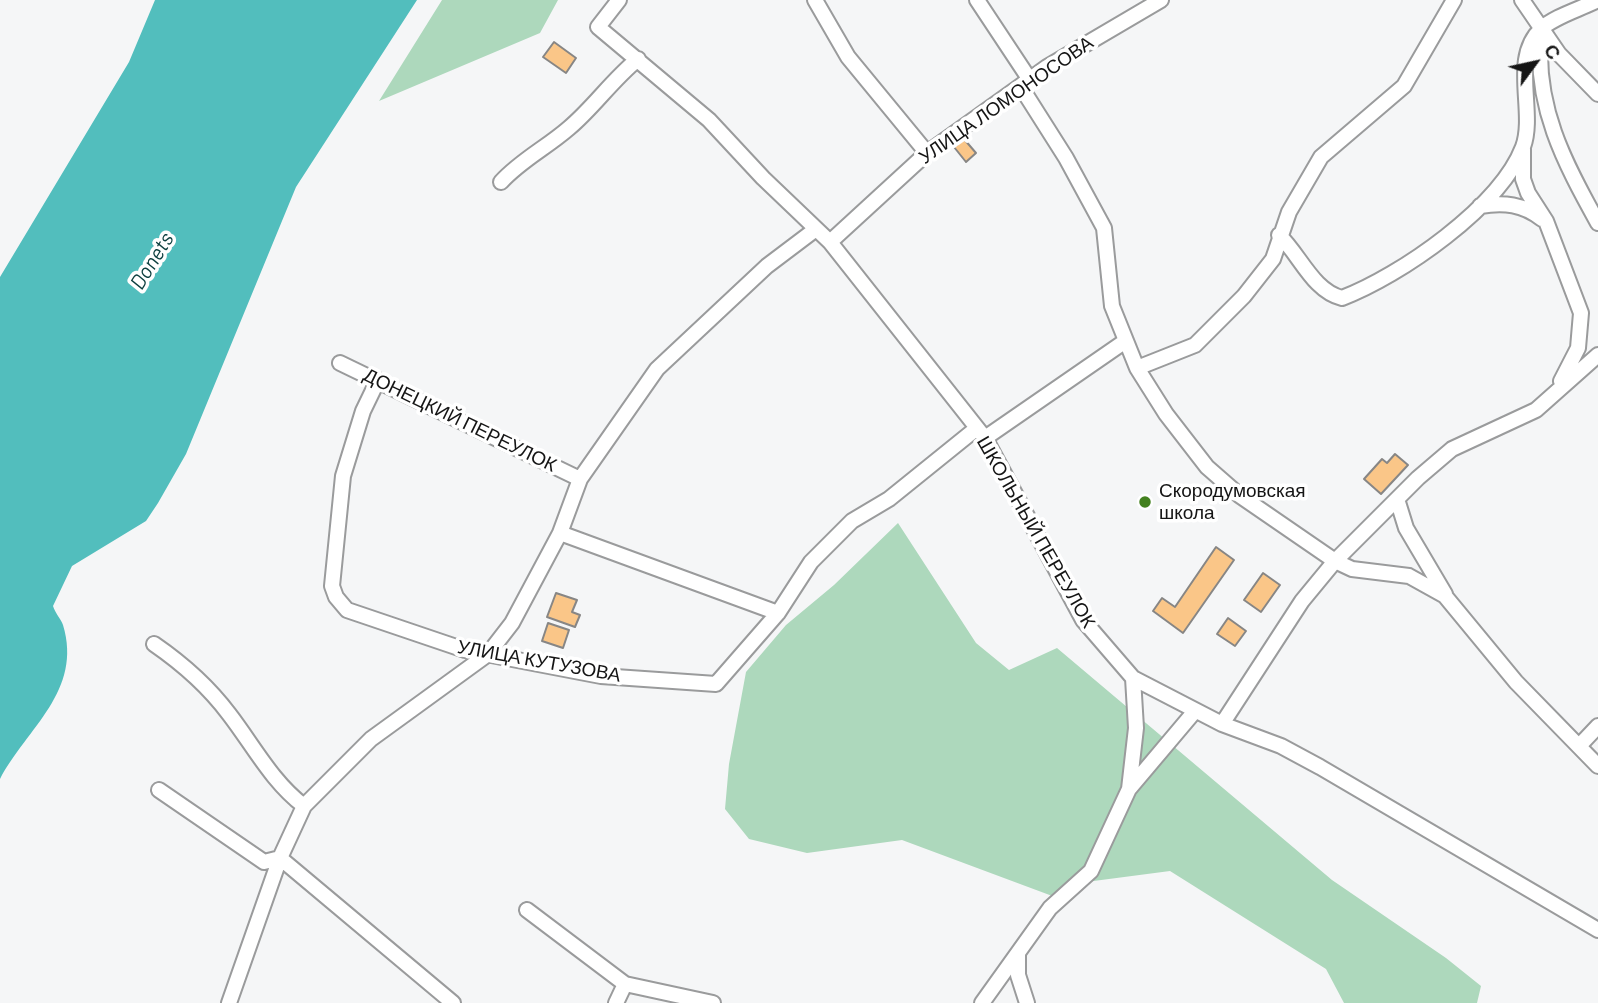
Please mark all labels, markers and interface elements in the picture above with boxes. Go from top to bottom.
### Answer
north arrow [1500,28,1570,98]
street label: УЛИЦА ЛОМОНОСОВА [915,31,1097,169]
text: С [1540,39,1566,63]
water label: Donets [125,228,179,294]
street label: ДОНЕЦКИЙ ПЕРЕУЛОК [360,363,560,477]
street label: ШКОЛЬНЫЙ ПЕРЕУЛОК [972,432,1100,632]
place label: Скородумовская школа [1159,480,1305,524]
marker: Скородумовская школа [1137,494,1153,510]
street label: УЛИЦА КУТУЗОВА [456,635,622,687]

